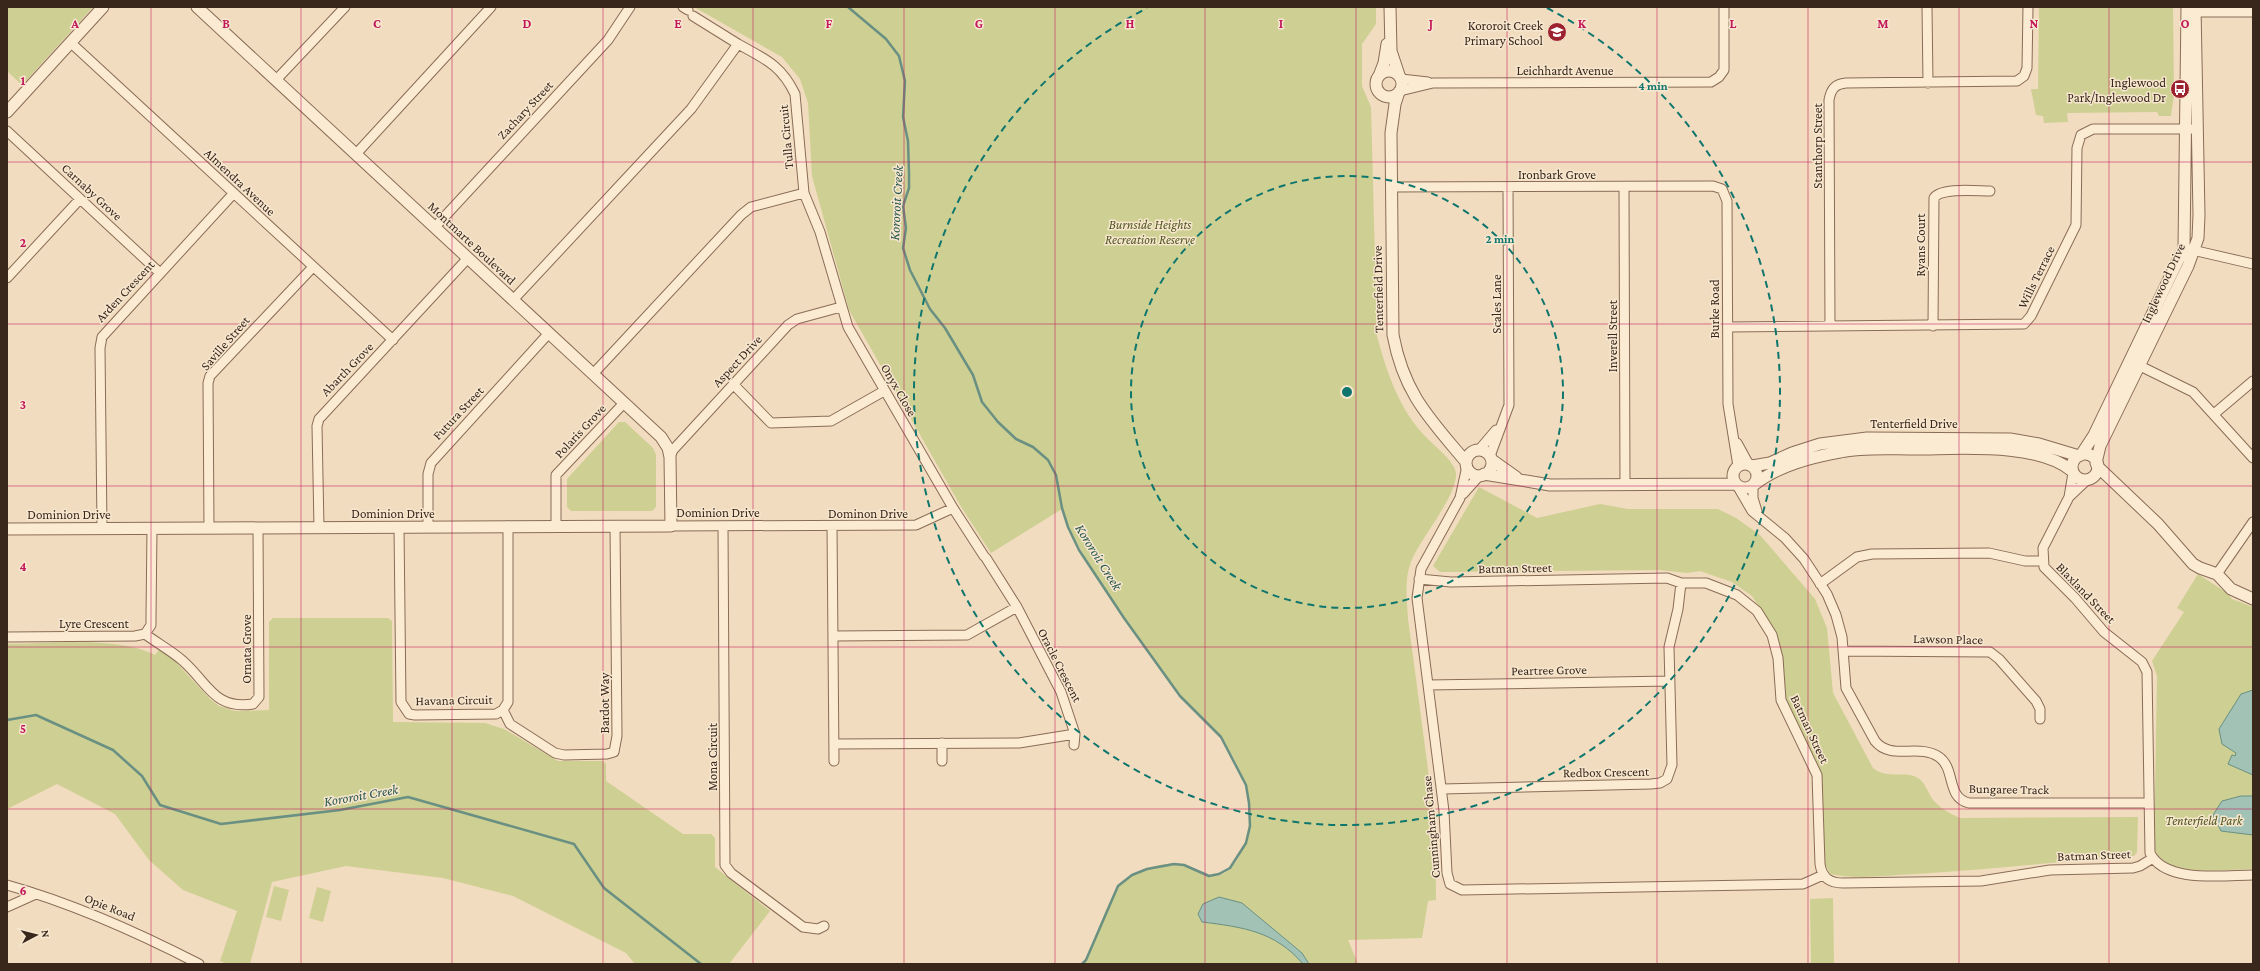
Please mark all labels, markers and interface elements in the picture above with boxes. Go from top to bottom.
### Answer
text: A [70,16,79,31]
text: B [222,16,230,31]
text: C [373,16,381,31]
text: D [523,16,532,31]
text: E [674,16,682,31]
text: F [826,16,833,31]
text: G [975,16,983,31]
text: H [1126,16,1135,31]
text: I [1279,16,1283,31]
text: J [1427,16,1433,31]
text: K [1578,16,1587,31]
text: L [1730,16,1737,31]
text: M [1877,16,1889,31]
text: N [2030,16,2039,31]
text: O [2181,16,2190,31]
place label: Kororoit Creek Primary School [1464,18,1544,48]
school or university icon: Kororoit Creek Primary School [1546,21,1568,43]
street label: Leichhardt Avenue [1516,63,1614,78]
text: 1 [21,73,26,88]
place label: Inglewood Park/Inglewood Dr [2067,75,2166,105]
street label: Zachary Street [494,77,556,142]
bus stop icon: Inglewood Park/Inglewood Dr [2169,78,2191,100]
text: 4 min [1638,79,1668,93]
street label: Tulla Circuit [776,103,796,170]
street label: Stanthorp Street [1810,103,1825,189]
street label: Almendra Avenue [201,145,279,219]
street label: Carnaby Grove [59,160,125,224]
water label: Kororoit Creek [886,164,906,241]
street label: Ironbark Grove [1518,167,1596,182]
street label: Montmarte Boulevard [425,198,519,288]
street label: Ryans Court [1913,213,1928,277]
park label: Burnside Heights Recreation Reserve [1105,217,1195,247]
text: 2 min [1486,232,1515,246]
text: 2 [20,235,27,250]
street label: Inglewood Drive [2138,241,2188,325]
street label: Wills Terrace [2014,243,2058,311]
street label: Tenterfield Drive [1370,245,1386,333]
street label: Arden Crescent [93,257,158,325]
street label: Scales Lane [1489,274,1504,334]
street label: Burke Road [1707,279,1722,339]
street label: Inverell Street [1605,299,1620,372]
street label: Saville Street [197,312,253,373]
street label: Aspect Drive [709,332,765,390]
street label: Abarth Grove [318,339,377,399]
street label: Onyx Close [878,361,920,419]
street label: Futura Street [429,383,487,443]
centre of rings [1340,385,1354,399]
text: 3 [20,397,26,412]
street label: Polaris Grove [551,401,609,461]
street label: Tenterfield Drive [1870,416,1958,431]
street label: Dominion Drive [676,505,760,520]
street label: Dominion Drive [351,506,435,521]
street label: Dominon Drive [828,506,908,521]
street label: Dominion Drive [27,507,111,522]
water label: Kororoit Creek [1072,521,1126,594]
text: 4 [19,559,27,574]
street label: Blaxland Street [2053,559,2119,627]
street label: Batman Street [1478,560,1553,576]
street label: Ornata Grove [239,614,254,684]
street label: Lyre Crescent [59,616,130,631]
street label: Oracle Crescent [1035,625,1085,705]
street label: Lawson Place [1913,631,1983,647]
street label: Peartree Grove [1511,662,1587,678]
street label: Bardot Way [597,672,612,733]
street label: Havana Circuit [415,692,493,708]
street label: Batman Street [1788,692,1833,766]
text: 5 [20,721,26,736]
street label: Mona Circuit [705,722,720,791]
street label: Redbox Crescent [1563,764,1650,780]
street label: Cunningham Chase [1419,775,1443,879]
water label: Kororoit Creek [323,780,400,809]
street label: Bungaree Track [1969,781,2050,797]
park label: Tenterfield Park [2166,813,2244,828]
street label: Batman Street [2057,846,2132,864]
text: 6 [19,883,27,898]
street label: Opie Road [82,890,138,924]
north arrow [16,915,56,955]
text: N [40,929,52,939]

